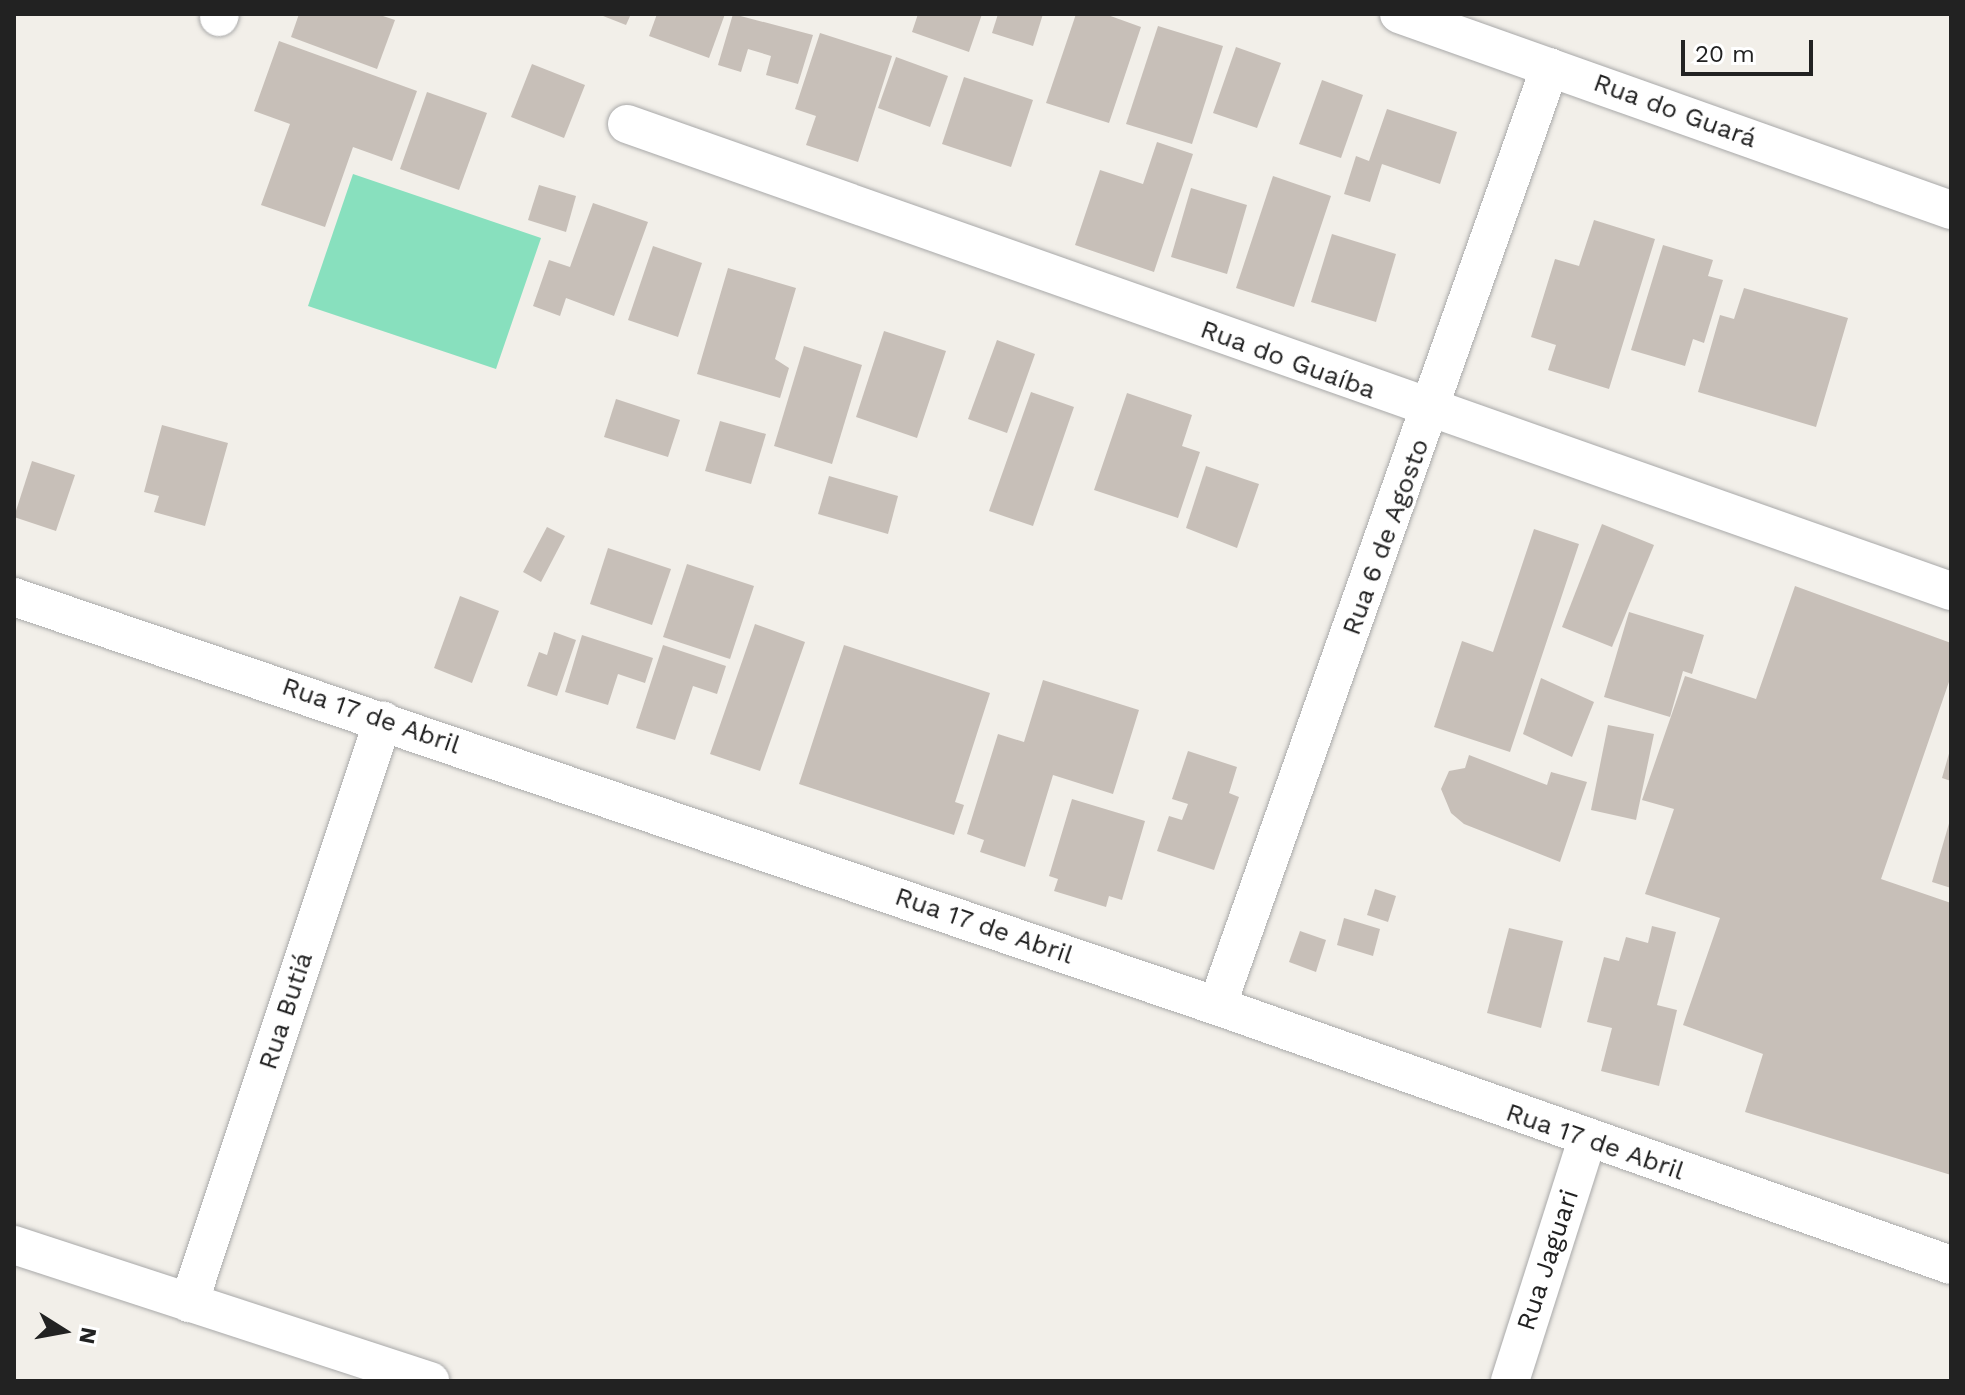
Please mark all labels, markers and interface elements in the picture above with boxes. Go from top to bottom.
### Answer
scale bar [1685,24,1817,74]
text: 20 m [1695,40,1755,68]
street label: Rua do Guará [1589,67,1761,155]
street label: Rua do Guaíba [1196,314,1380,406]
street label: Rua 6 de Agosto [1336,434,1436,640]
street label: Rua 17 de Abril [276,670,466,762]
street label: Rua 17 de Abril [889,880,1079,972]
street label: Rua Butiá [252,948,320,1074]
street label: Rua 17 de Abril [1500,1096,1690,1188]
street label: Rua Jaguari [1510,1185,1586,1335]
north arrow [24,1291,104,1371]
text: N [74,1325,102,1346]

